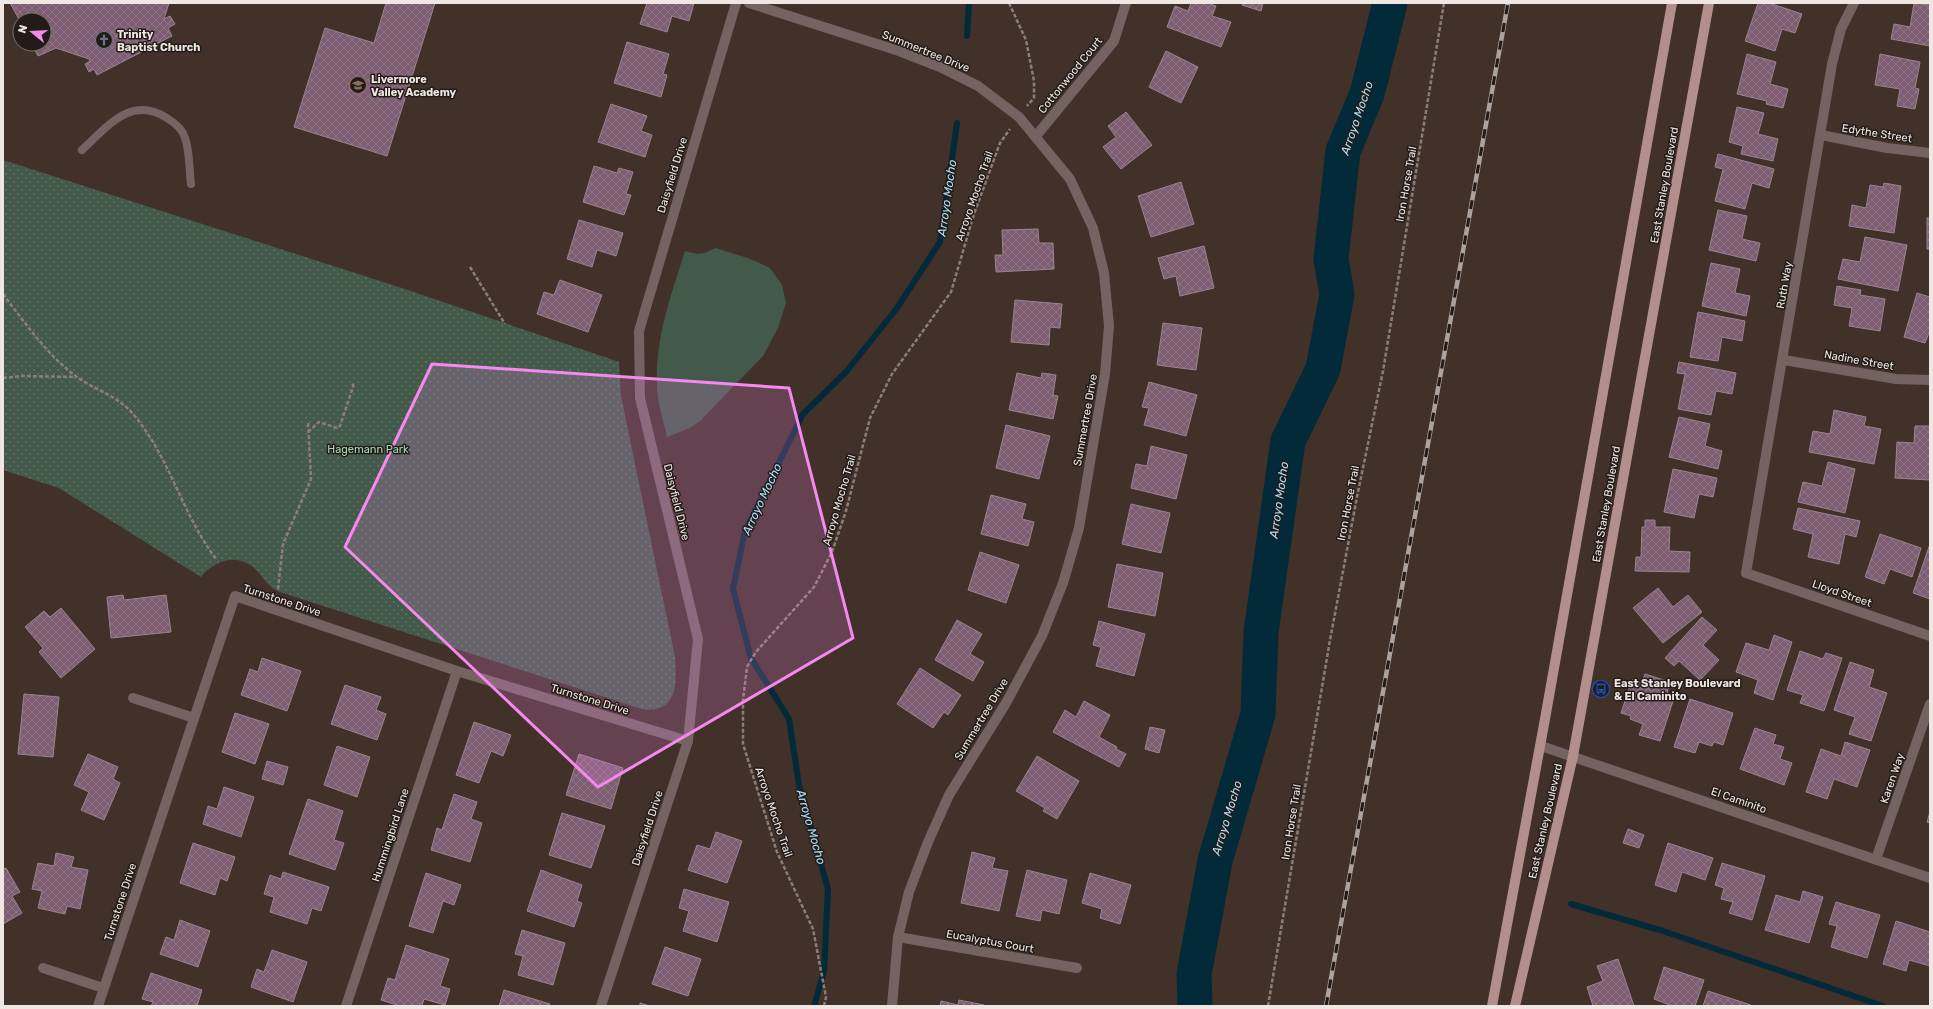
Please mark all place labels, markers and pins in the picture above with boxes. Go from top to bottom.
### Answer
place label: Trinity Baptist Church [117,28,200,54]
church icon: Trinity Baptist Church [94,30,114,50]
place label: Livermore Valley Academy [371,73,457,99]
school or university icon: Livermore Valley Academy [348,75,368,95]
place label: East Stanley Boulevard & El Caminito [1614,677,1741,703]
bus stop icon: East Stanley Boulevard & El Caminito [1591,679,1611,699]

